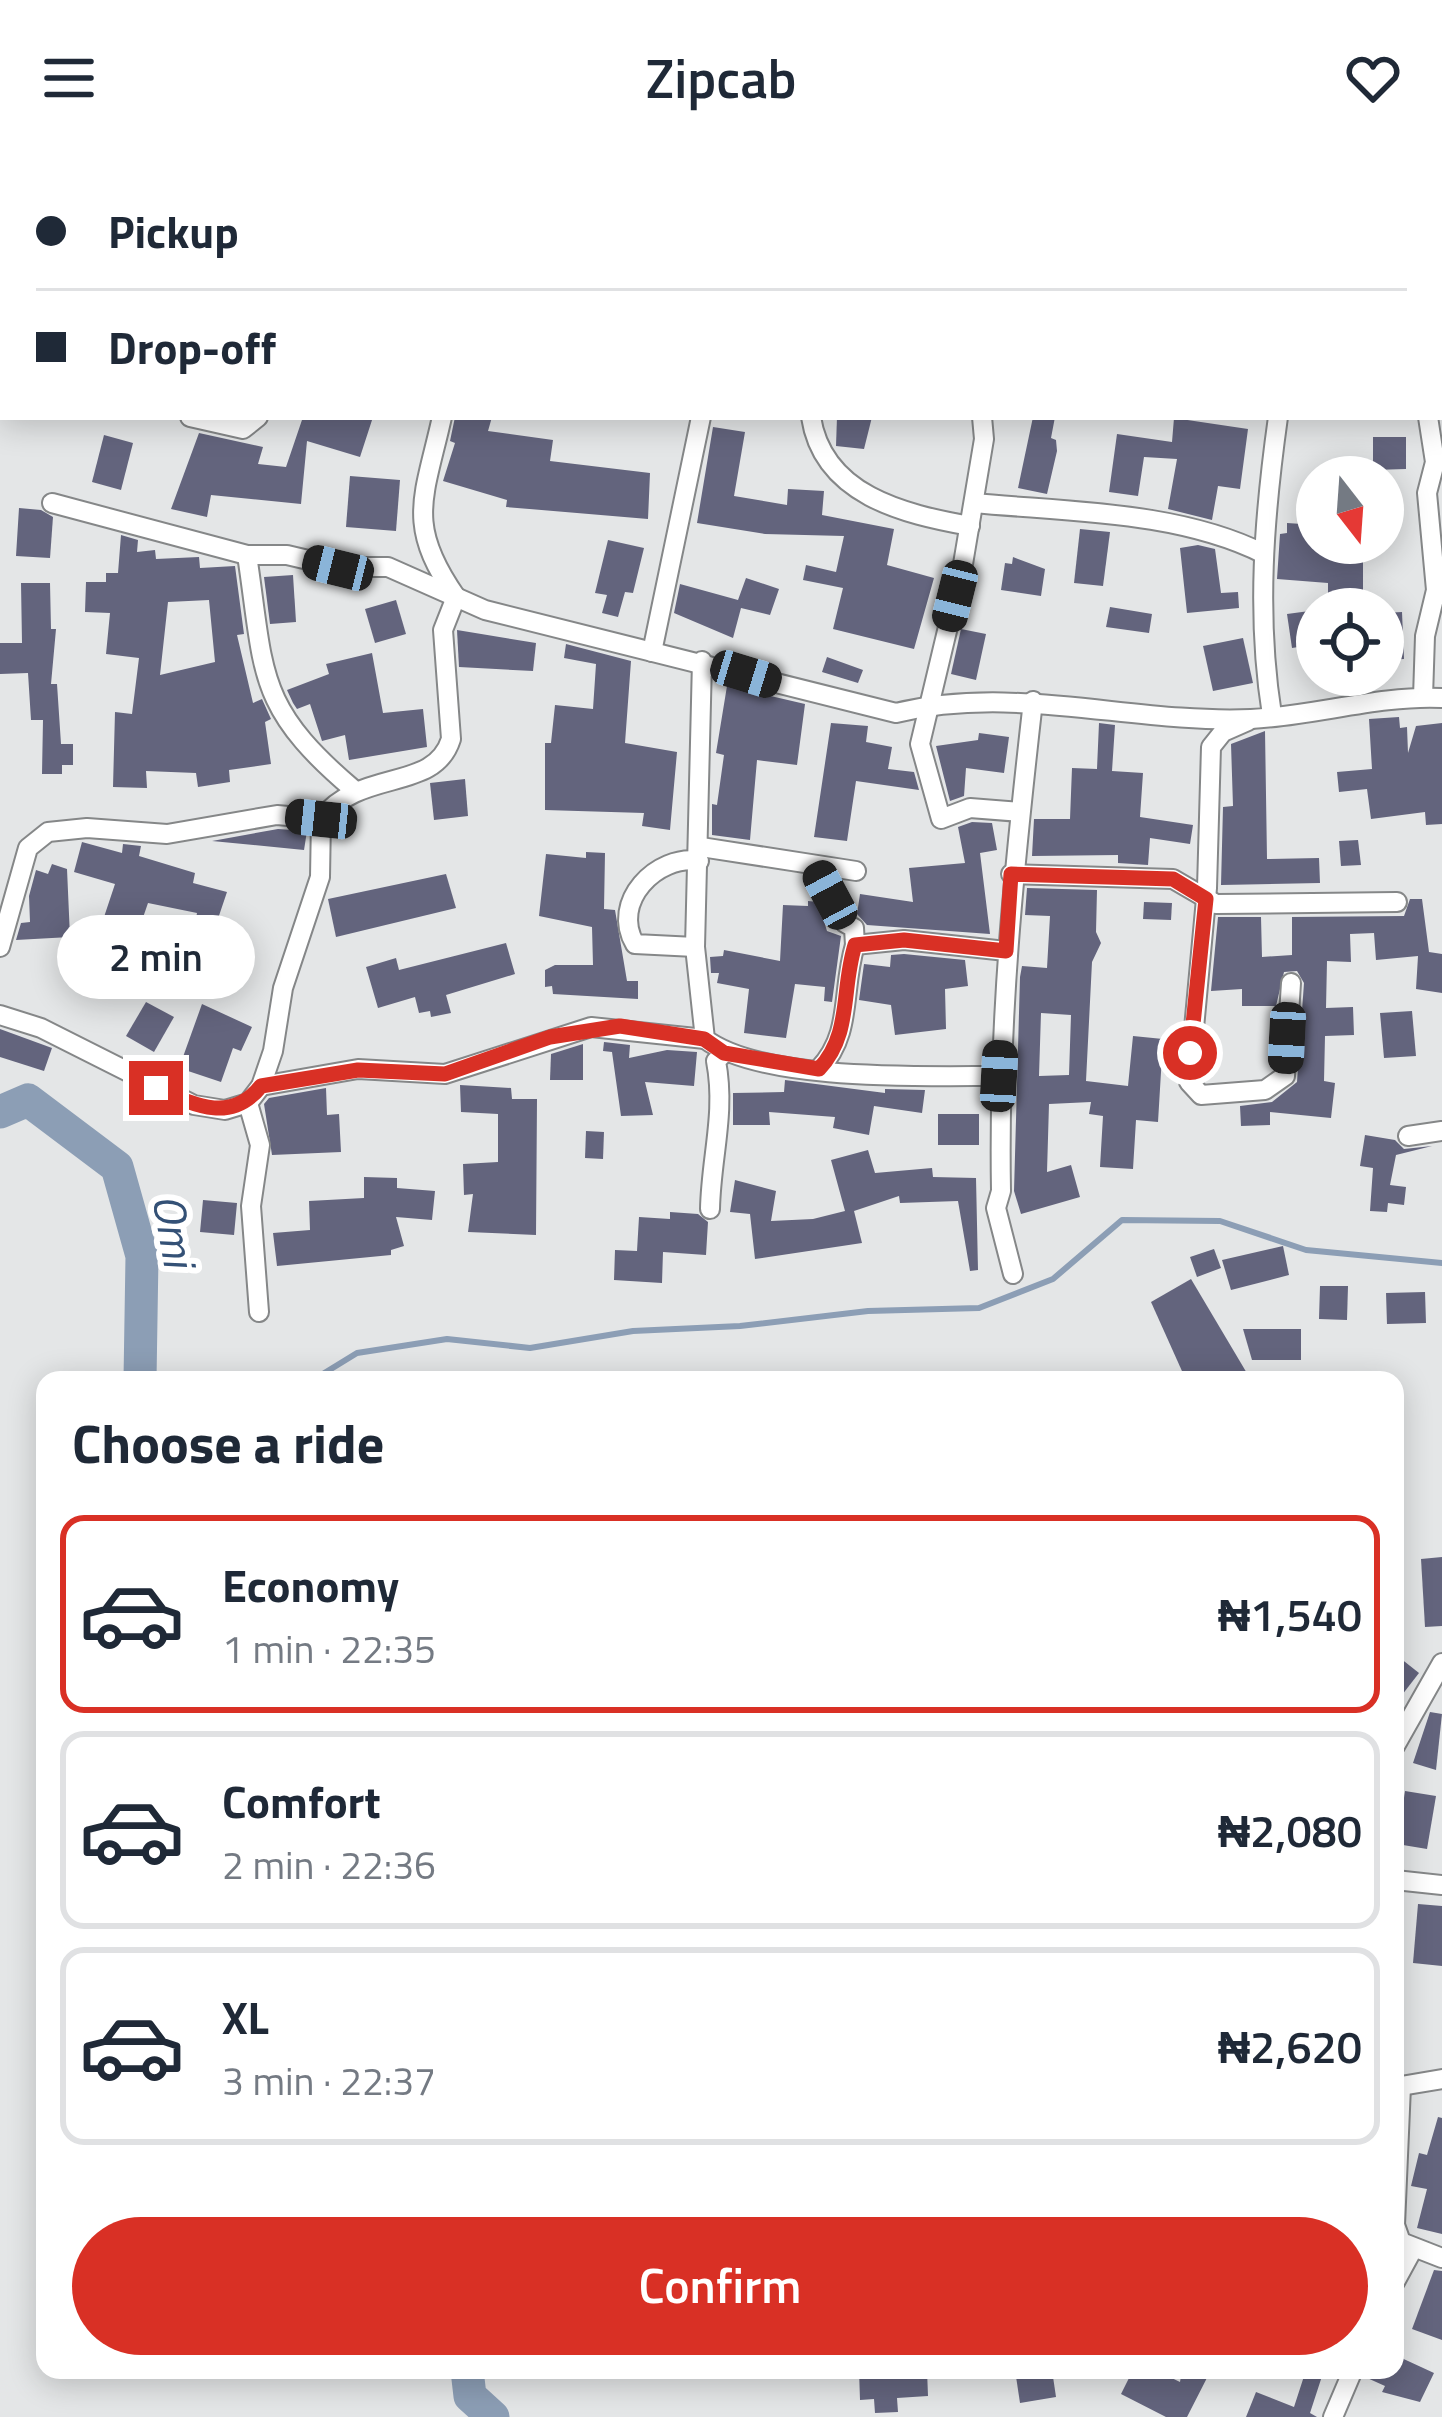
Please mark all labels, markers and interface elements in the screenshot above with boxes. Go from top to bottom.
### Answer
text: Zipcab [645,37,797,119]
icon: menu [36,45,102,111]
icon: heart [1340,45,1406,111]
text: Pickup [108,197,239,265]
text: Drop-off [108,313,276,381]
north arrow [1296,456,1404,564]
map controls [1296,456,1404,696]
car [299,542,377,594]
car [929,557,981,635]
button: locate [1296,588,1404,696]
car [706,646,786,702]
car [283,797,359,841]
car [797,855,863,935]
callout: 2 min [57,914,255,998]
text: 2 min [109,927,203,986]
car [1267,1001,1307,1075]
route start [1163,1026,1217,1080]
car [979,1039,1019,1113]
route end [129,1061,183,1115]
water label: Omi [135,1188,216,1276]
text: Choose a ride [72,1402,384,1484]
text: Economy [222,1551,399,1619]
icon: car [78,1560,186,1668]
text: ₦1,540 [1218,1580,1362,1648]
text: 1 min · 22:35 [222,1619,436,1678]
text: Comfort [222,1767,381,1835]
icon: car [78,1776,186,1884]
text: ₦2,080 [1218,1796,1362,1864]
text: 2 min · 22:36 [222,1835,436,1894]
text: XL [222,1983,269,2051]
icon: car [78,1992,186,2100]
text: ₦2,620 [1218,2012,1362,2080]
text: 3 min · 22:37 [222,2051,436,2110]
button: Confirm [72,2217,1368,2355]

